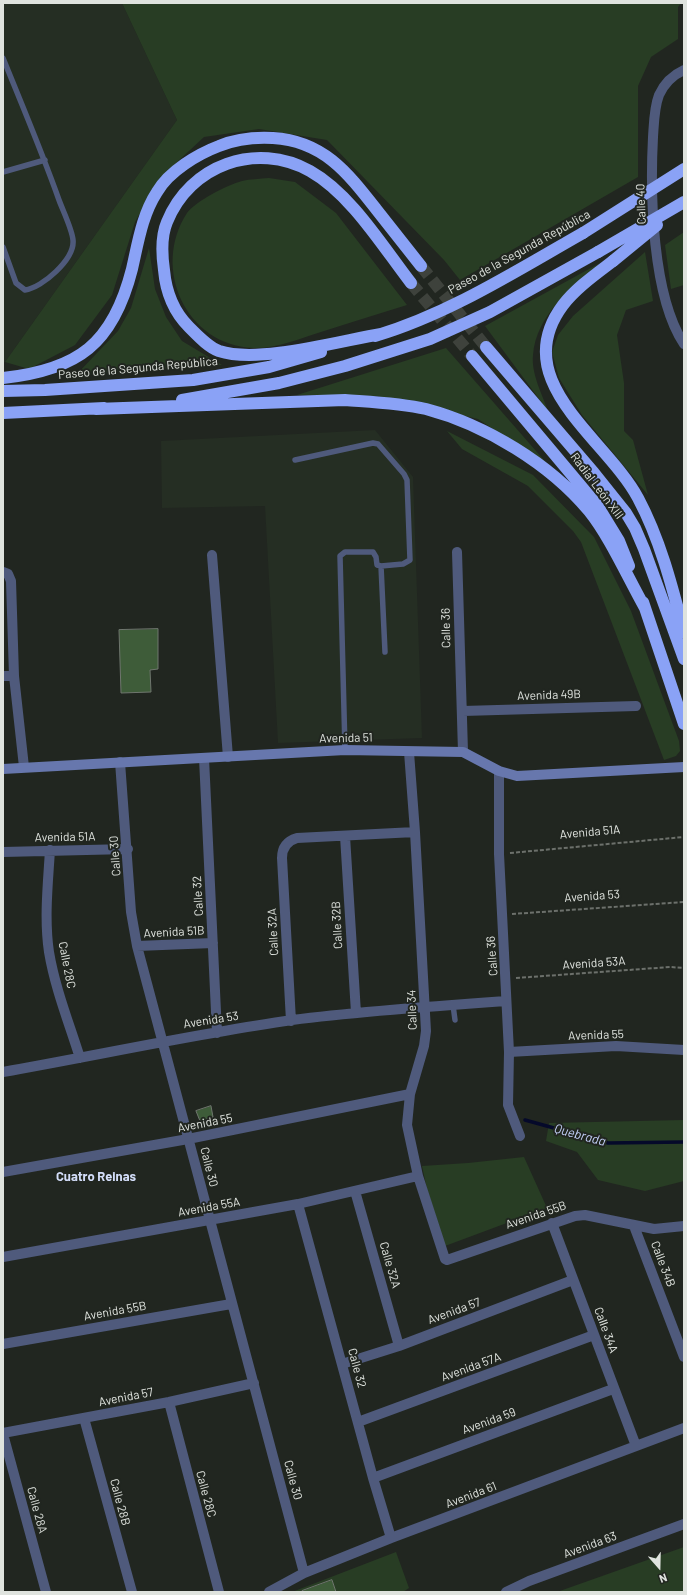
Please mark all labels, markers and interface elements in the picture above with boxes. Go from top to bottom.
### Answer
street label: Calle 40 [633,183,649,225]
street label: Paseo de la Segunda República [445,207,593,297]
street label: Paseo de la Segunda República [58,354,218,382]
street label: Radial León XIII [567,450,627,522]
street label: Calle 36 [438,608,454,648]
street label: Avenida 49B [517,687,581,703]
street label: Avenida 51 [319,730,373,746]
street label: Avenida 51A [559,822,621,842]
street label: Avenida 51A [34,829,96,845]
street label: Calle 30 [106,835,124,877]
street label: Calle 32 [190,876,206,916]
street label: Avenida 53 [564,887,620,905]
street label: Calle 32B [329,901,345,949]
street label: Calle 32A [265,908,281,956]
street label: Avenida 51B [143,923,205,941]
street label: Calle 36 [483,936,501,976]
street label: Calle 28C [55,940,79,990]
street label: Avenida 53A [562,954,626,972]
street label: Calle 34 [404,990,420,1030]
street label: Avenida 53 [182,1009,240,1031]
street label: Avenida 55 [568,1027,624,1043]
street label: Avenida 55 [176,1111,234,1135]
water label: Quebrada [553,1121,607,1149]
street label: Calle 30 [197,1146,221,1188]
district label: Cuatro Reinas [56,1169,136,1185]
street label: Avenida 55A [177,1194,241,1220]
street label: Avenida 55B [504,1198,568,1232]
street label: Calle 34B [648,1239,678,1289]
street label: Calle 32A [377,1240,403,1290]
street label: Avenida 57 [426,1295,482,1327]
street label: Avenida 55B [83,1298,147,1324]
street label: Calle 34A [591,1305,621,1355]
street label: Calle 32 [345,1347,369,1389]
street label: Avenida 57A [439,1350,503,1384]
street label: Avenida 57 [97,1385,155,1409]
street label: Avenida 59 [460,1405,518,1437]
street label: Calle 30 [281,1459,305,1501]
street label: Calle 28C [193,1469,219,1519]
street label: Calle 28B [107,1477,133,1527]
street label: Avenida 61 [443,1479,499,1511]
street label: Calle 28A [24,1485,50,1535]
street label: Avenida 63 [561,1529,619,1561]
north arrow [639,1547,679,1587]
text: N [658,1571,669,1586]

